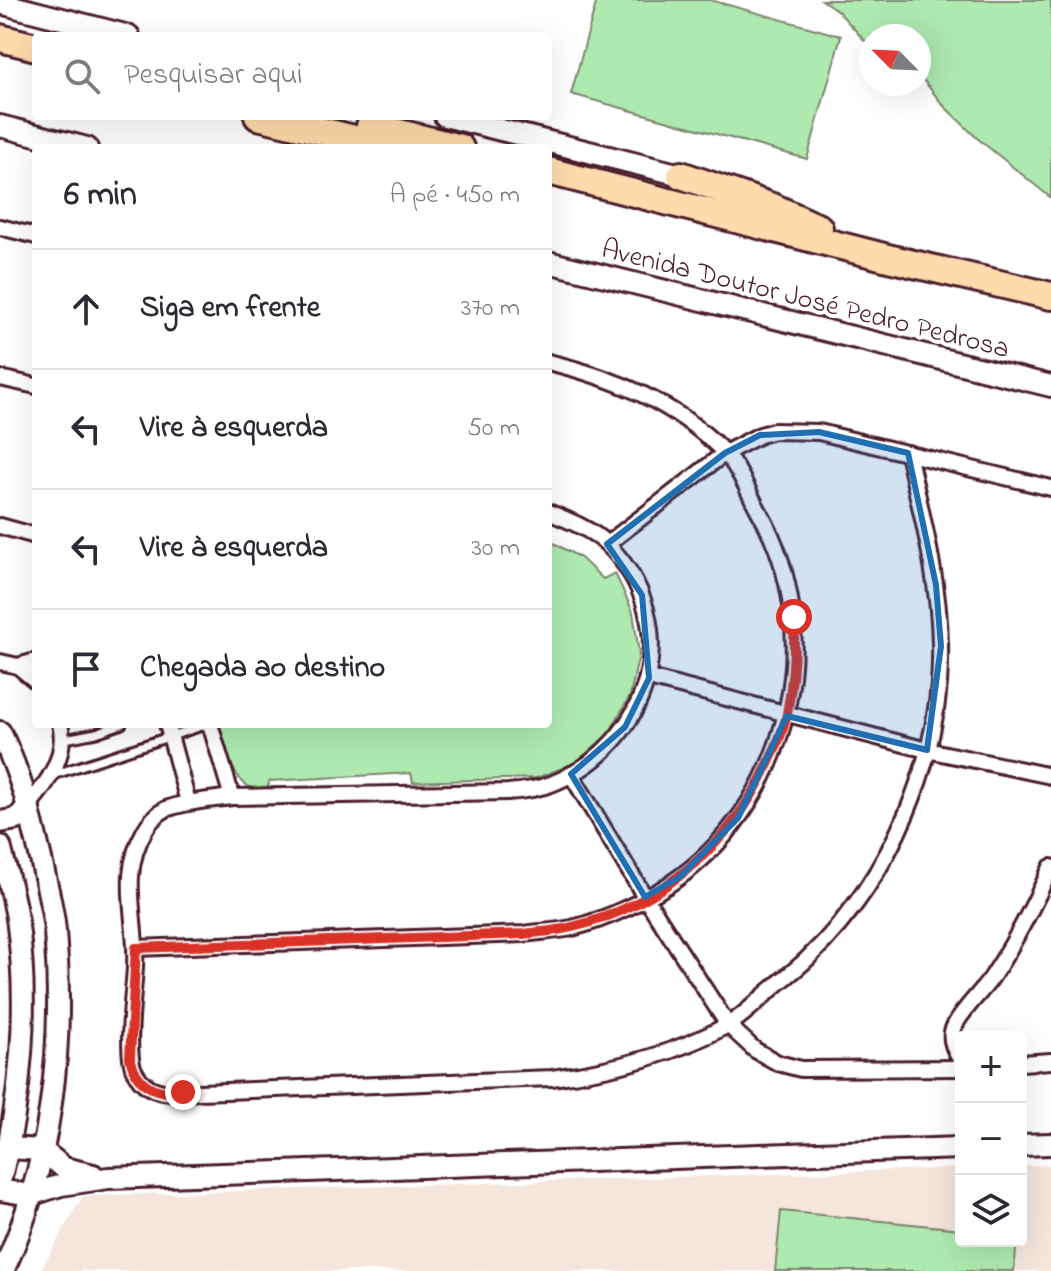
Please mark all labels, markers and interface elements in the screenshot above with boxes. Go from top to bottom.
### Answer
north arrow [859,24,931,96]
search box [32,32,552,120]
icon: search [60,54,104,98]
text: Pesquisar aqui [124,54,303,98]
text: 6 min [64,171,137,221]
text: A pé · 450 m [390,177,520,215]
street label: Avenida Doutor José Pedro Pedrosa [597,230,1014,371]
icon: ahead [64,287,108,331]
text: Siga em frente [140,287,320,331]
text: 370 m [461,290,520,328]
icon: left [64,407,108,451]
text: Vire à esquerda [140,407,328,451]
text: 50 m [467,410,520,448]
icon: left [64,527,108,571]
text: Vire à esquerda [140,527,328,571]
text: 30 m [471,530,520,568]
route start [776,599,812,635]
icon: arrive [64,647,108,691]
text: Chegada ao destino [140,647,385,691]
map controls [955,1031,1027,1247]
button: + [955,1031,1027,1103]
route end [165,1074,201,1110]
button: − [955,1103,1027,1175]
button: layers [955,1175,1027,1247]

